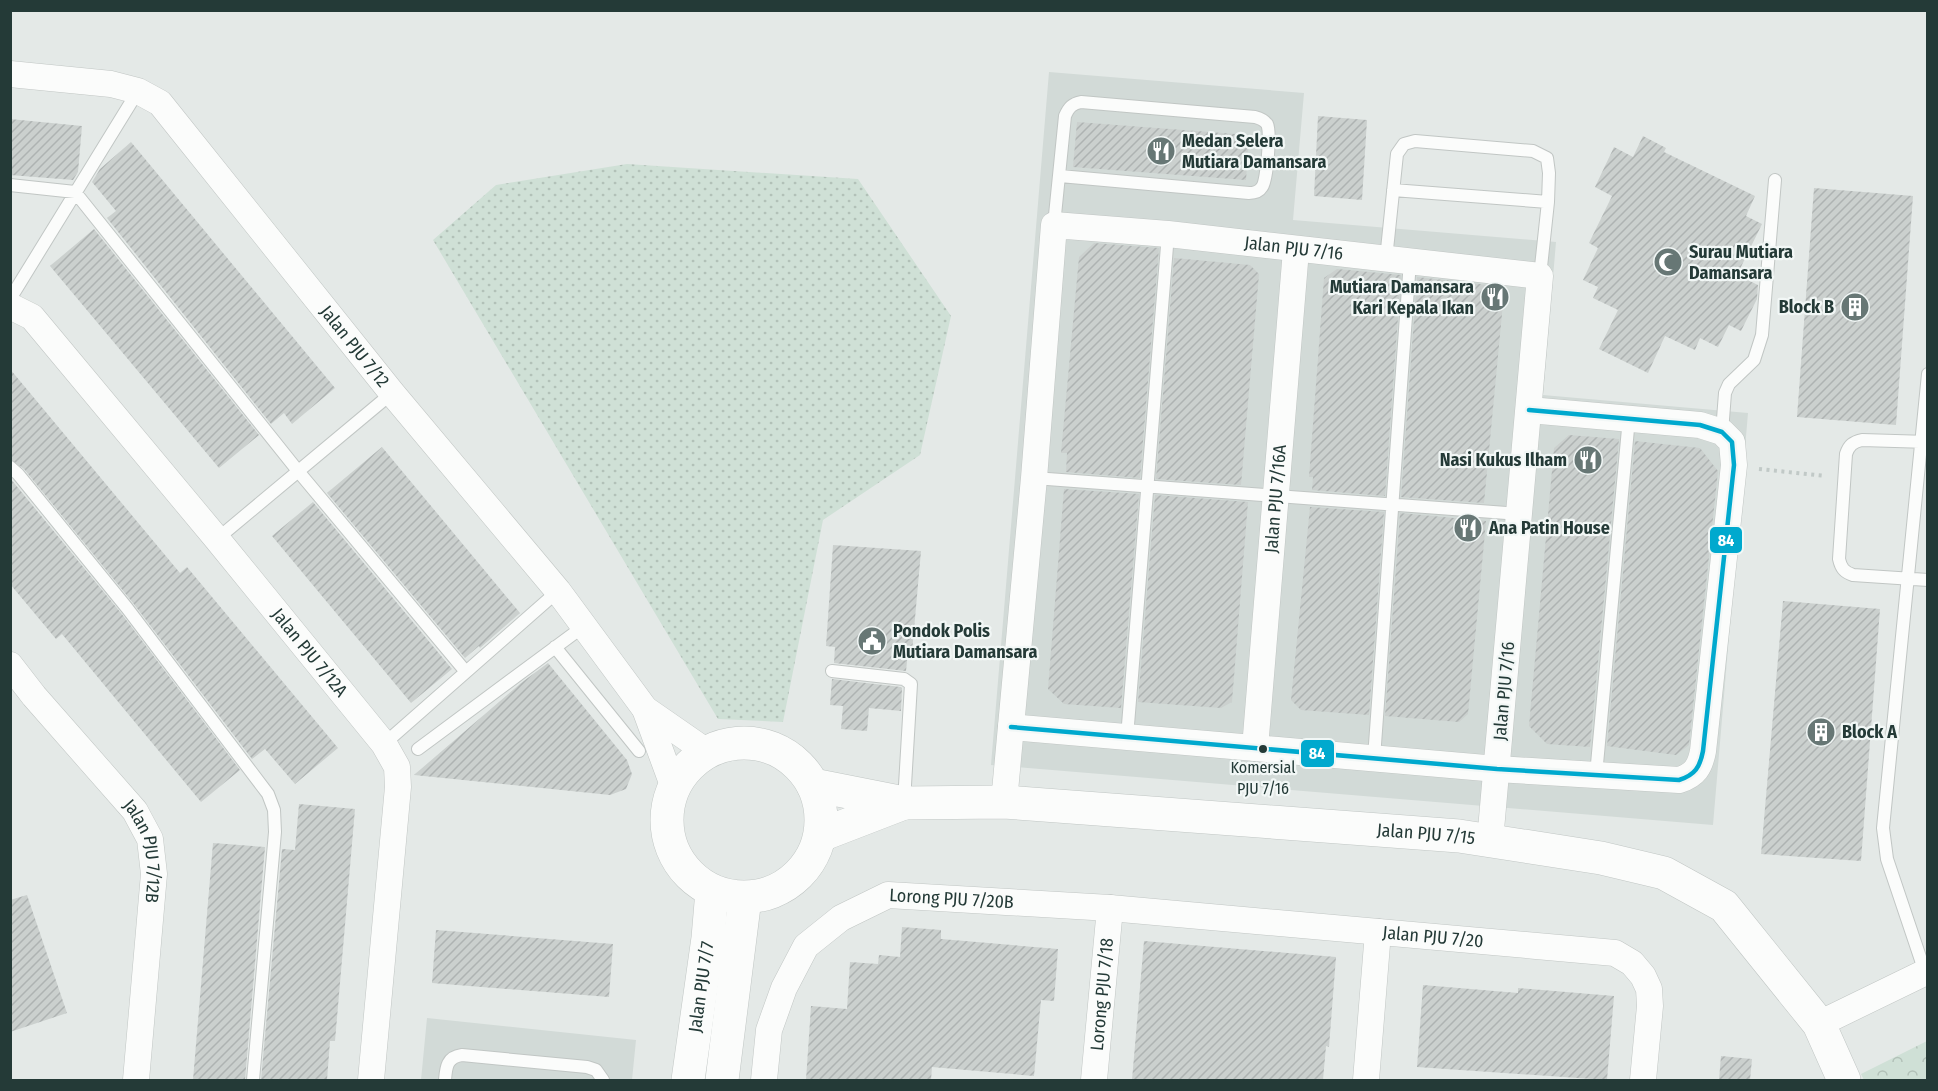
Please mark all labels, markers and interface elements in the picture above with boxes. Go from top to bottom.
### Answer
place label: Medan Selera Mutiara Damansara [1182,130,1326,173]
restaurant icon: Medan Selera Mutiara Damansara [1145,135,1177,167]
street label: Jalan PJU 7/16 [1243,232,1344,265]
place label: Surau Mutiara Damansara [1689,241,1793,284]
mosque icon: Surau Mutiara Damansara [1652,246,1684,278]
place label: Mutiara Damansara Kari Kepala Ikan [1330,276,1474,319]
restaurant icon: Mutiara Damansara Kari Kepala Ikan [1479,281,1511,313]
building icon: Block B [1839,291,1871,323]
place label: Block B [1779,296,1834,318]
street label: Jalan PJU 7/12 [315,301,394,392]
street label: Jalan PJU 7/16A [1260,443,1291,554]
restaurant icon: Nasi Kukus Ilham [1572,444,1604,476]
place label: Nasi Kukus Ilham [1440,449,1567,471]
restaurant icon: Ana Patin House [1452,512,1484,544]
place label: Ana Patin House [1488,517,1610,539]
line badge: 84 [1709,526,1743,554]
text: 84 [1718,531,1734,550]
street label: Jalan PJU 7/12A [267,604,352,702]
place label: Pondok Polis Mutiara Damansara [893,620,1037,663]
public building icon: Pondok Polis Mutiara Damansara [856,625,888,657]
street label: Jalan PJU 7/16 [1489,641,1519,741]
building icon: Block A [1805,716,1837,748]
place label: Block A [1842,721,1897,743]
line badge: 84 [1300,739,1335,768]
marker: Komersial PJU 7/16 [1257,743,1269,755]
text: 84 [1309,744,1325,763]
place label: Komersial PJU 7/16 [1231,758,1296,798]
street label: Jalan PJU 7/12B [119,794,165,904]
street label: Jalan PJU 7/15 [1376,819,1477,849]
street label: Lorong PJU 7/20B [889,884,1014,913]
street label: Jalan PJU 7/20 [1382,921,1484,952]
street label: Lorong PJU 7/18 [1086,937,1118,1052]
street label: Jalan PJU 7/7 [684,940,718,1034]

